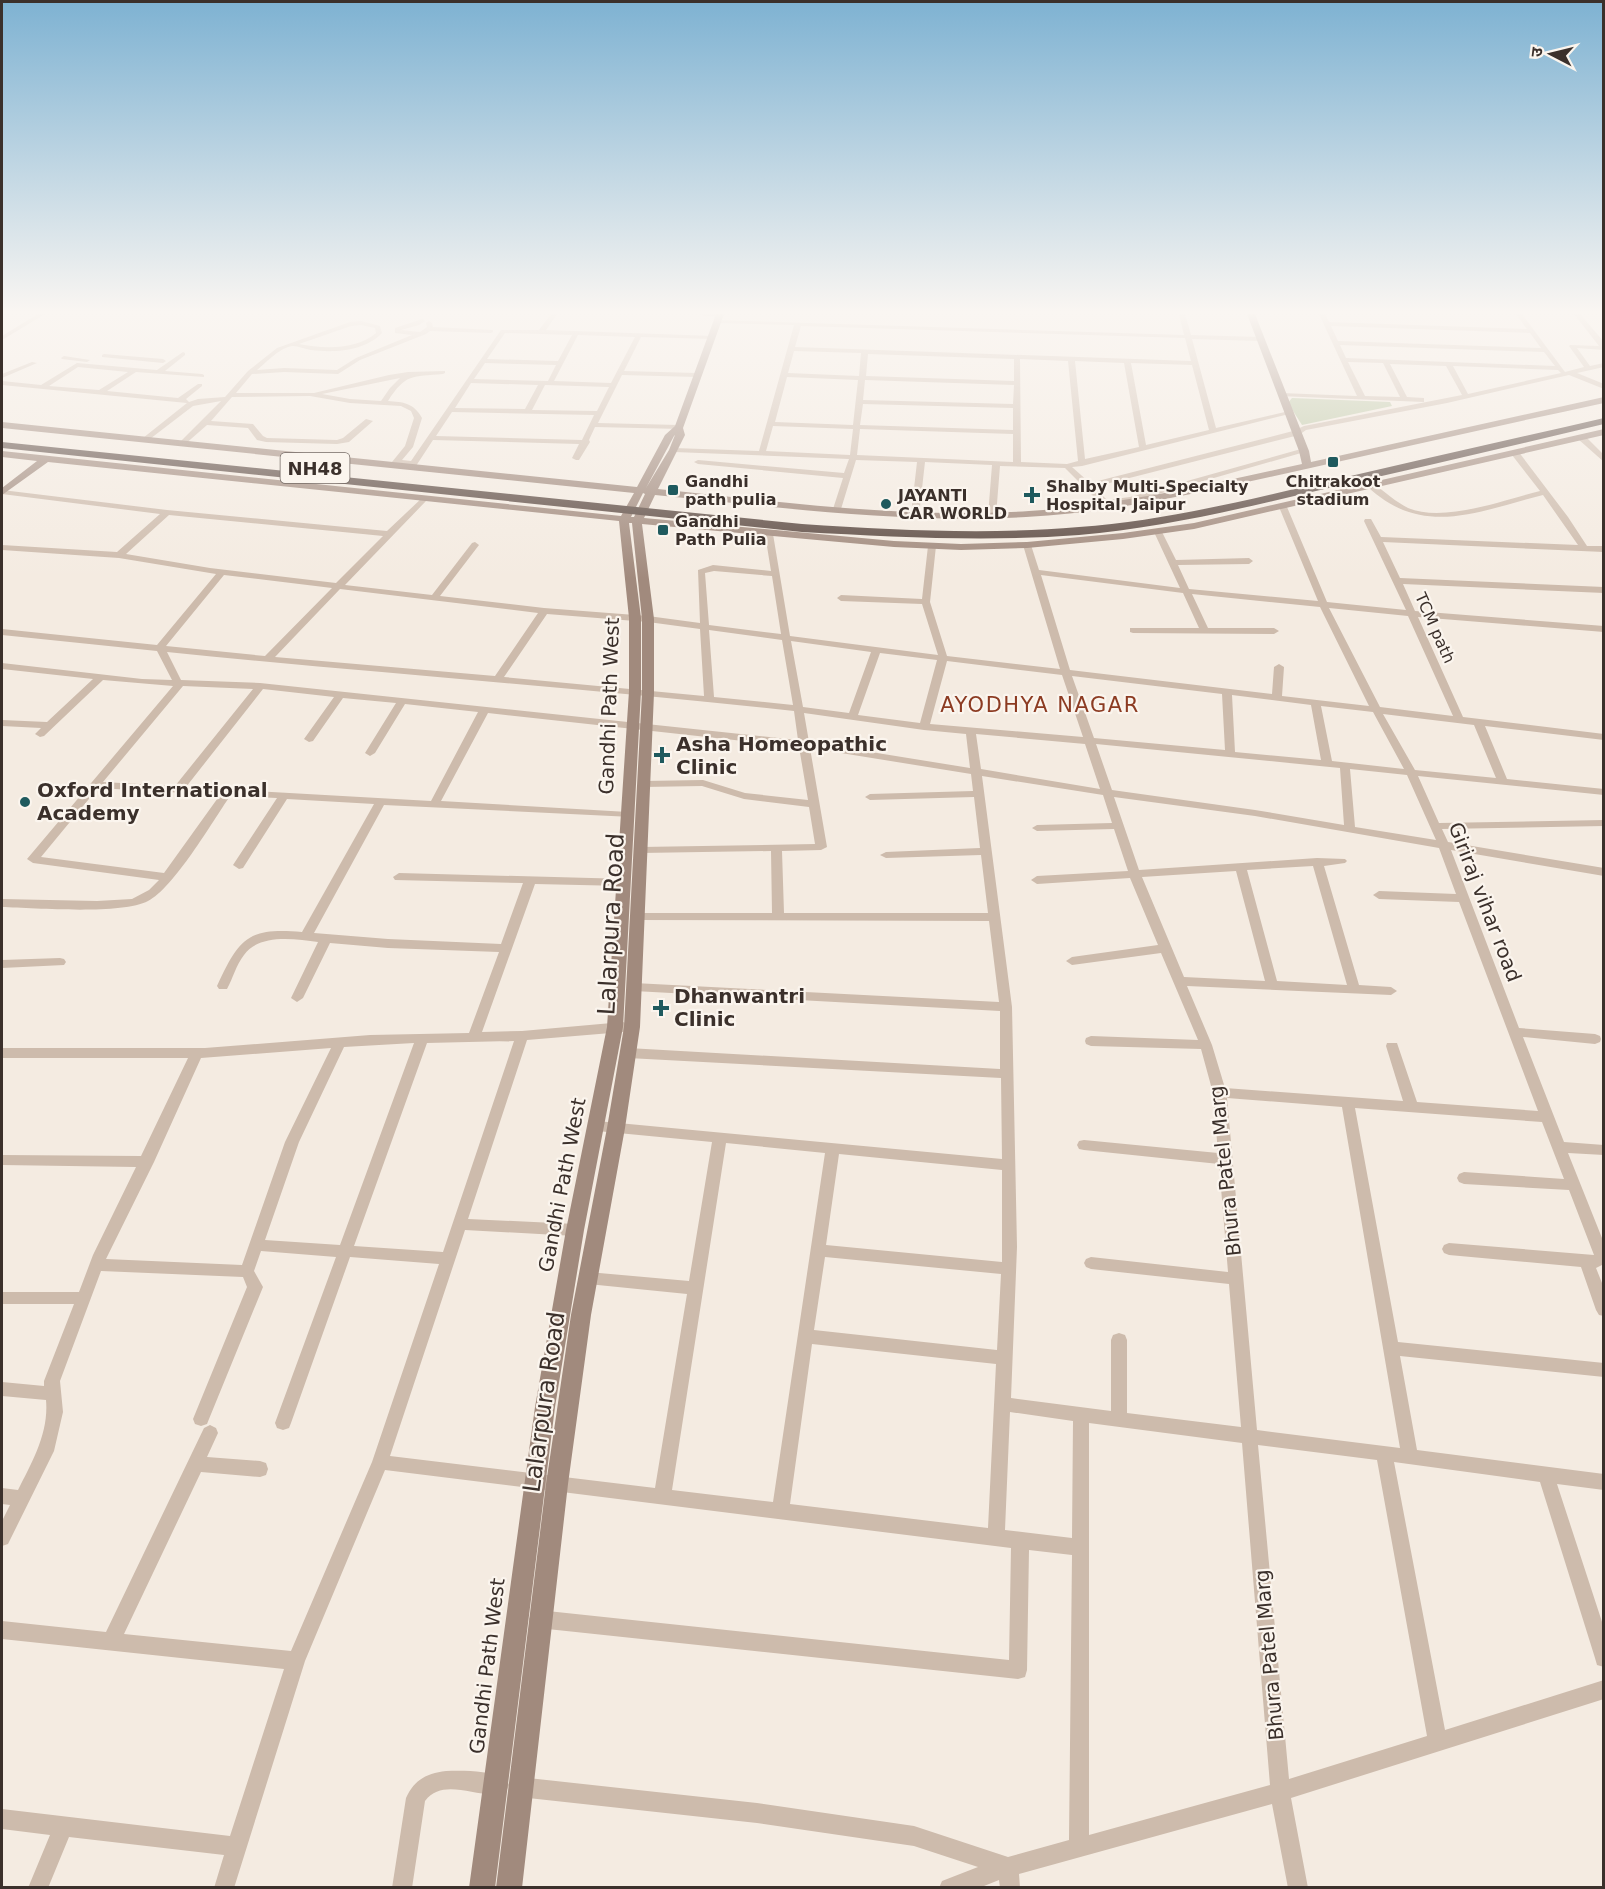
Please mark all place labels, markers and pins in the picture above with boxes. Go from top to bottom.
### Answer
marker: Chitrakoot stadium [1326,455,1340,469]
place label: Gandhi path pulia [685,472,776,509]
place label: Chitrakoot stadium [1286,472,1381,509]
place label: Shalby Multi-Specialty Hospital, Jaipur [1046,477,1249,514]
marker: Gandhi path pulia [666,483,680,497]
place label: JAYANTI CAR WORLD [897,486,1007,523]
marker: Shalby Multi-Specialty Hospital, Jaipur [1023,486,1041,504]
marker: JAYANTI CAR WORLD [879,497,893,511]
place label: Gandhi Path Pulia [675,512,767,549]
marker: Gandhi Path Pulia [656,523,670,537]
place label: Asha Homeopathic Clinic [676,732,887,779]
marker: Asha Homeopathic Clinic [653,746,671,764]
place label: Oxford International Academy [37,778,268,825]
marker: Oxford International Academy [18,795,32,809]
place label: Dhanwantri Clinic [674,984,805,1031]
marker: Dhanwantri Clinic [652,999,670,1017]

